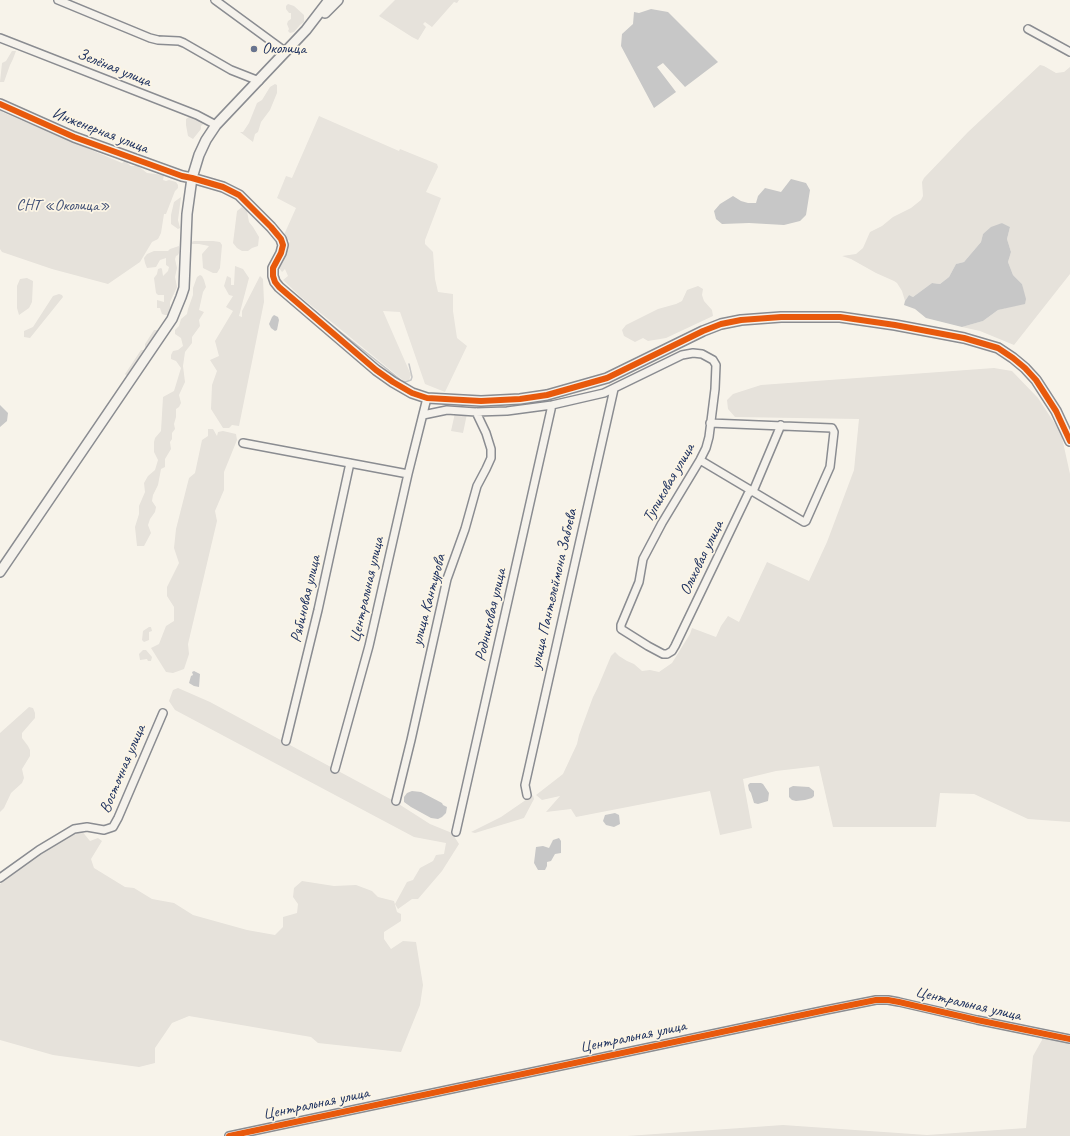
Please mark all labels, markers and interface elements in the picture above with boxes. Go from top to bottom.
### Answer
place label: Околица [262,39,306,59]
marker: Околица [249,44,259,54]
street label: Зелёная улица [74,45,154,91]
street label: Инженерная улица [49,104,151,158]
park label: СНТ «Околица» [16,196,110,216]
street label: Тупиковая улица [639,440,699,526]
street label: улица Пантелеймона Забоева [526,507,582,671]
street label: Ольховая улица [676,518,728,598]
street label: Центральная улица [345,535,389,645]
street label: улица Кантурова [408,552,450,648]
street label: Рябиновая улица [287,554,325,644]
street label: Родниковая улица [471,567,511,663]
street label: Восточная улица [96,722,150,816]
street label: Центральная улица [913,982,1023,1026]
street label: Центральная улица [578,1016,688,1058]
street label: Центральная улица [261,1083,371,1125]

